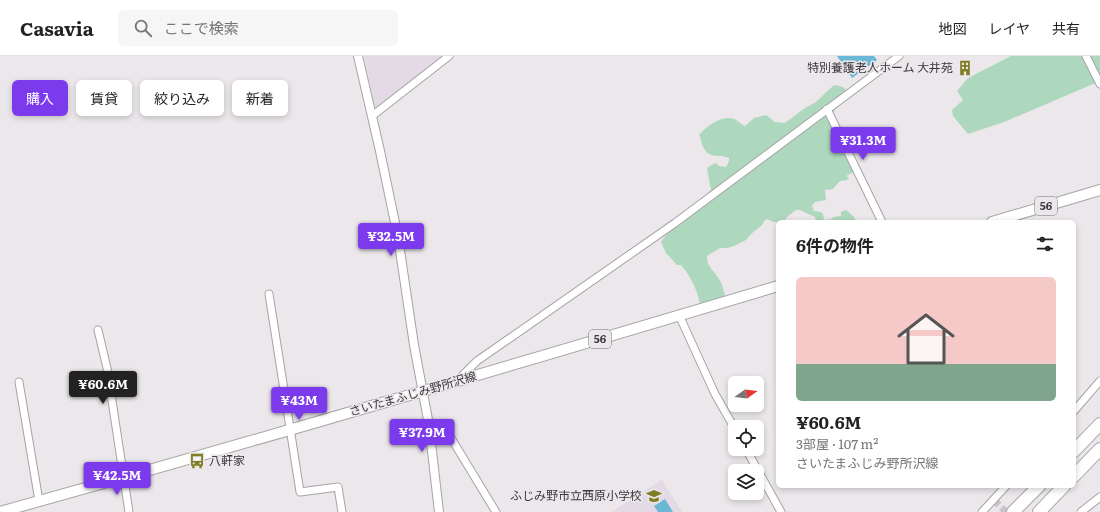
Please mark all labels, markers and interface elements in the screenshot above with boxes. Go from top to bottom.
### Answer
search box [118,10,398,46]
text: Casavia [20,14,94,42]
text: ここで検索 [164,16,239,39]
icon: search [132,17,154,39]
text: 地図 [938,18,966,38]
text: レイヤ [988,18,1030,38]
text: 共有 [1052,18,1080,38]
place label: 特別養護老人ホーム 大井苑 [807,58,953,76]
building icon: 特別養護老人ホーム 大井苑 [956,59,974,77]
chip: 購入 [12,80,68,116]
chip: 賃貸 [76,80,132,116]
chip: 絞り込み [140,80,224,116]
chip: 新着 [232,80,288,116]
pin: ¥31.3M [830,127,896,161]
text: ¥31.3M [840,130,886,149]
road number: 56 [1035,197,1057,215]
pin: ¥32.5M [358,223,424,257]
text: ¥32.5M [367,226,415,245]
text: 6件の物件 [796,232,874,257]
icon: filters [1034,233,1056,255]
icon: home [890,303,962,375]
road number: 56 [589,330,611,348]
street label: さいたまふじみ野所沢線 [347,366,478,420]
pin: ¥60.6M [70,371,136,405]
text: ¥60.6M [78,374,128,393]
north arrow [728,376,764,412]
map controls [728,376,764,500]
pin: ¥43M [275,387,323,421]
text: ¥43M [280,390,318,409]
text: ¥60.6M [796,409,861,434]
pin: ¥37.9M [389,419,455,453]
button: locate [728,420,764,456]
text: ¥37.9M [398,422,446,441]
text: 3部屋 · 107 m² [796,434,878,453]
place label: 八軒家 [209,451,245,469]
bus stop icon: 八軒家 [188,452,206,470]
text: さいたまふじみ野所沢線 [796,453,939,472]
pin: ¥42.5M [84,462,150,496]
button: layers [728,464,764,500]
text: ¥42.5M [93,465,141,484]
place label: ふじみ野市立西原小学校 [510,486,642,504]
school or university icon: ふじみ野市立西原小学校 [645,487,663,505]

